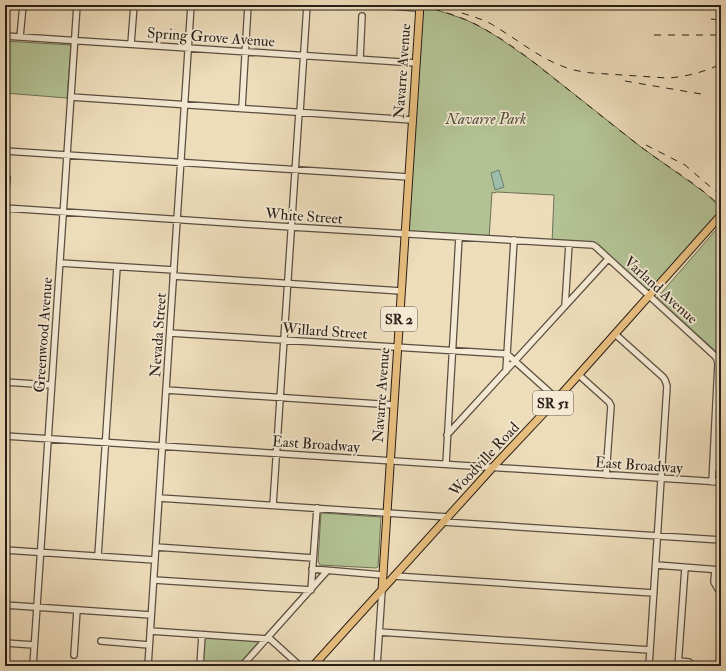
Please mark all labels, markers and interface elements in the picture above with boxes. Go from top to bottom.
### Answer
street label: Navarre Avenue [390,23,415,119]
street label: Spring Grove Avenue [146,24,276,52]
park label: Navarre Park [445,110,526,129]
street label: White Street [264,204,343,229]
street label: Varland Avenue [620,252,701,328]
street label: Greenwood Avenue [30,277,57,393]
street label: Nevada Street [146,292,171,378]
road number: SR 2 [381,307,417,331]
street label: Willard Street [281,319,368,344]
street label: Navarre Avenue [369,347,394,443]
road number: SR 51 [533,391,573,415]
street label: Woodville Road [444,418,524,501]
street label: East Broadway [271,432,361,457]
street label: East Broadway [594,453,684,478]

